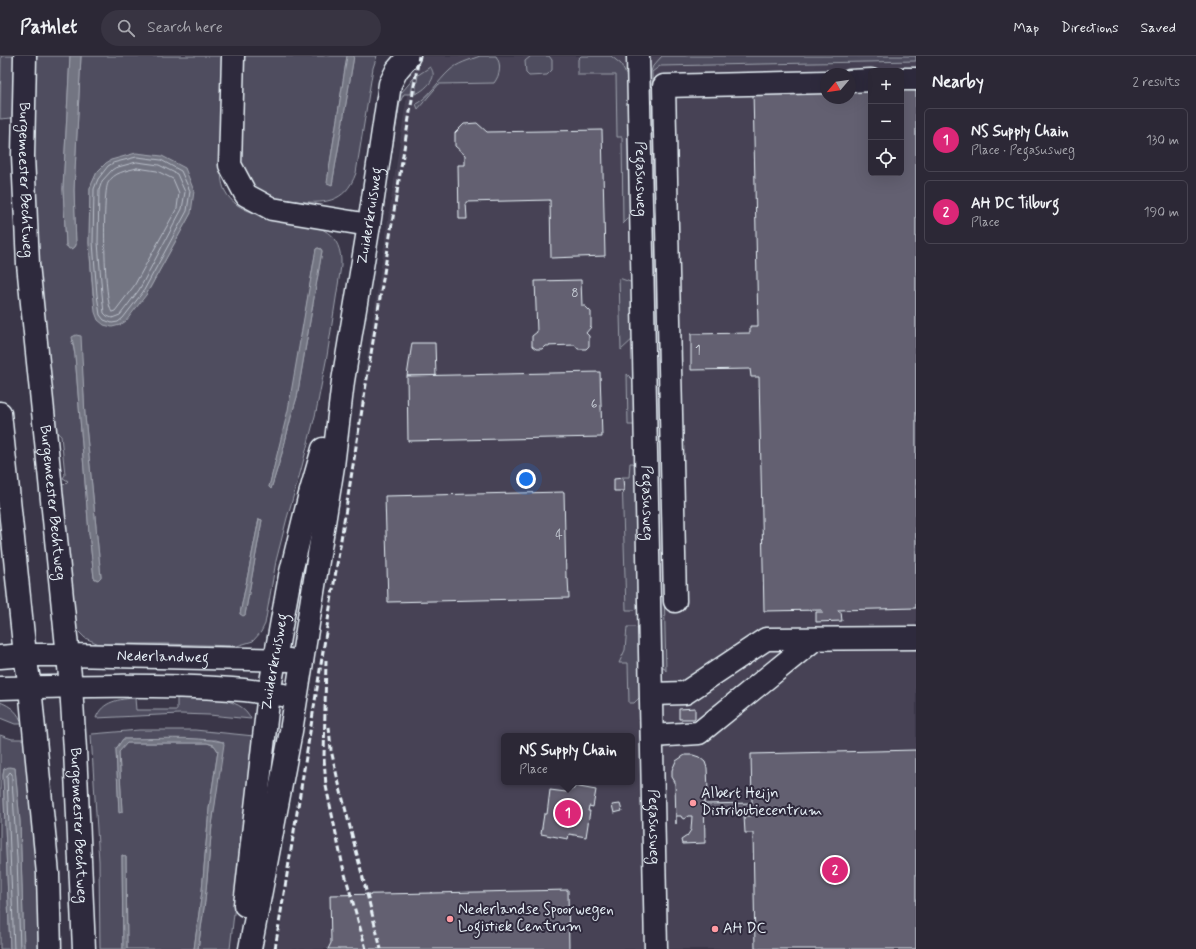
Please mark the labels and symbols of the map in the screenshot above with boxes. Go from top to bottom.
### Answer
north arrow [820,68,856,104]
street label: Burgemeester Bechtweg [12,102,38,258]
street label: Pegasusweg [629,141,651,217]
street label: Zuiderkruisweg [353,166,388,266]
house number: 8 [571,285,579,302]
house number: 1 [695,342,701,359]
house number: 6 [591,396,598,413]
street label: Burgemeester Bechtweg [34,424,70,581]
street label: Pegasusweg [636,465,658,541]
your location [516,469,536,489]
house number: 4 [555,527,563,544]
street label: Zuiderkruisweg [257,612,294,712]
street label: Nederlandweg [117,646,209,669]
street label: Burgemeester Bechtweg [65,747,92,904]
place label: Albert Heijn Distributiecentrum [701,784,822,821]
street label: Pegasusweg [642,789,664,865]
pin: 1 [555,798,581,828]
marker: Albert Heijn Distributiecentrum [688,798,698,808]
pin: 2 [822,855,848,885]
place label: Nederlandse Spoorwegen Logistiek Centrum [458,900,614,938]
marker: Nederlandse Spoorwegen Logistiek Centrum [445,914,455,924]
place label: AH DC [723,919,766,939]
marker: AH DC [710,924,720,934]

